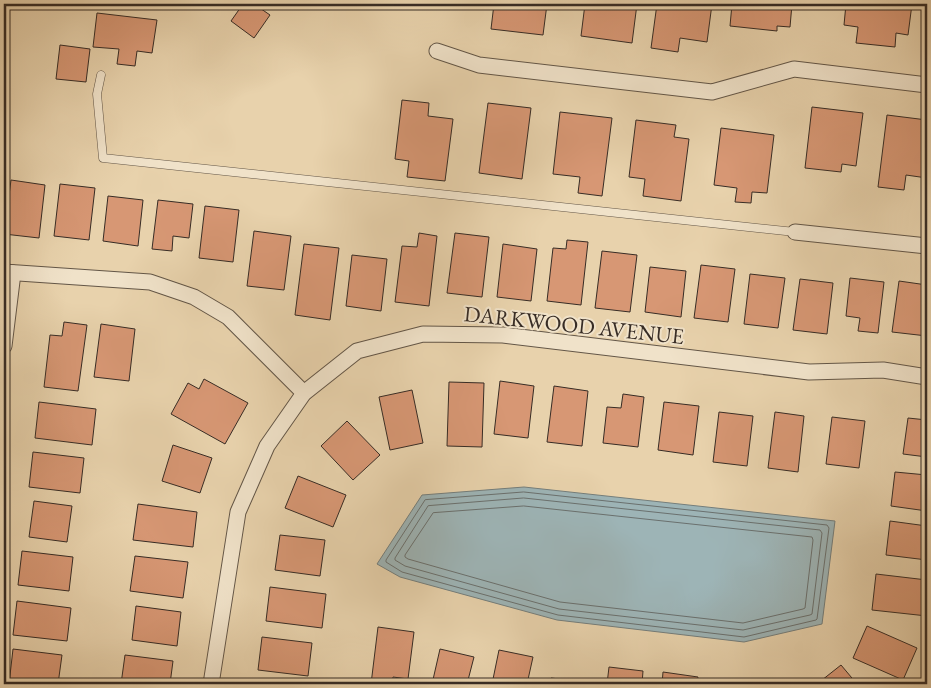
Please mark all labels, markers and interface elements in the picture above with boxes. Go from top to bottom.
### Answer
street label: DARKWOOD AVENUE [463,299,685,351]

